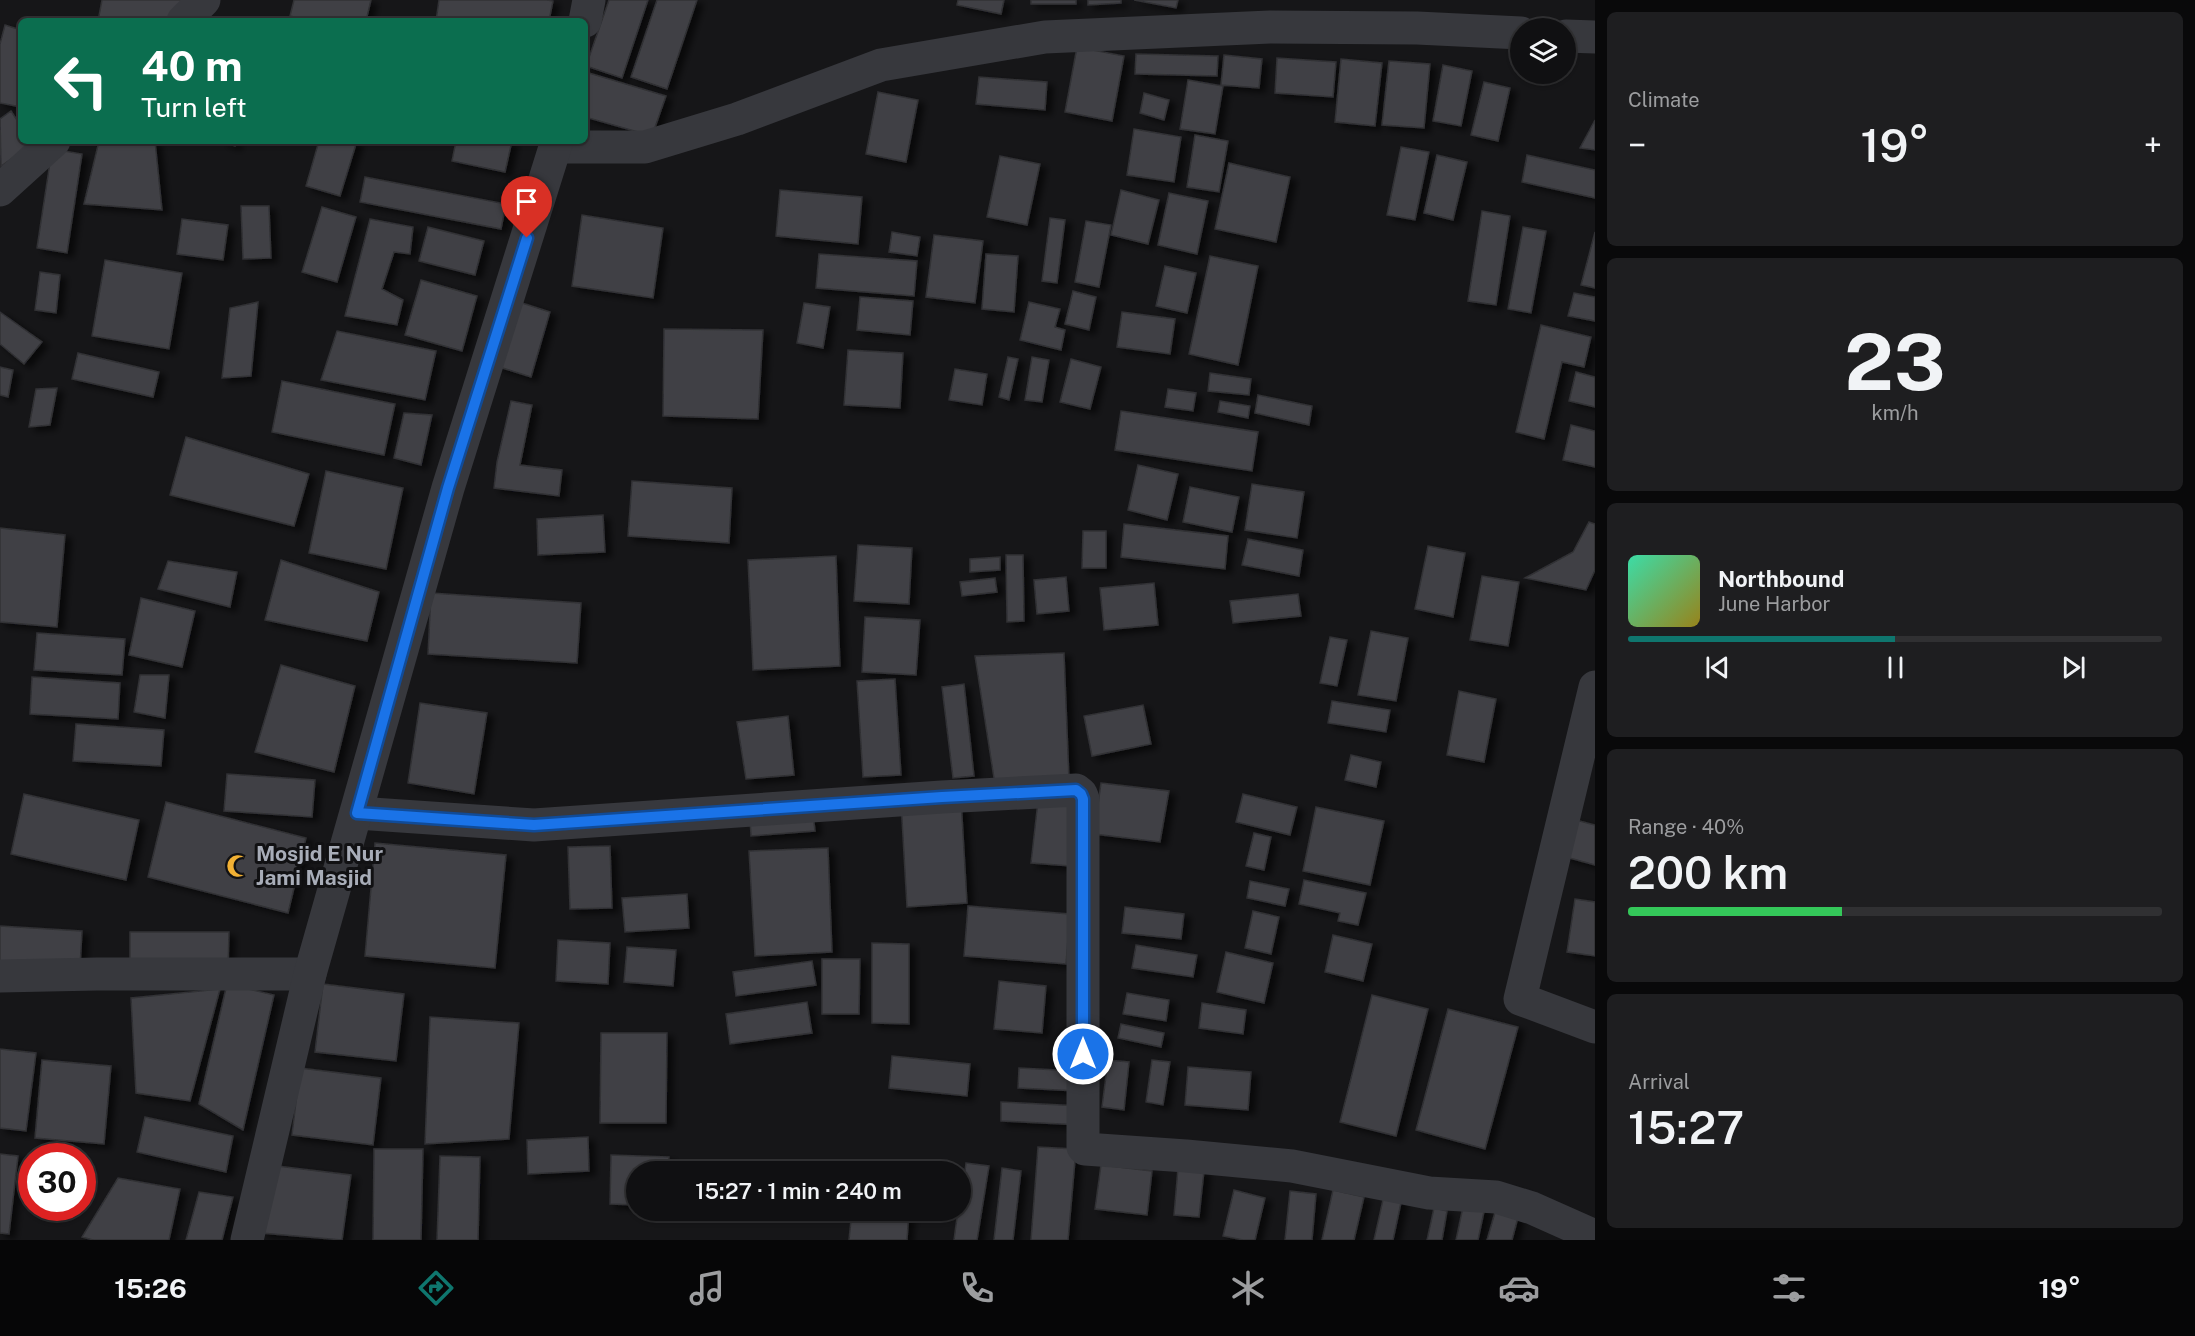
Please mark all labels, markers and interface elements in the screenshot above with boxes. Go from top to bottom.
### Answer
map controls [1510,18,1576,84]
button: layers [1510,18,1576,84]
text: 40 m [141,41,243,90]
icon: left [42,42,120,120]
text: Climate [1628,88,1700,112]
text: Turn left [141,91,247,123]
text: 19° [1861,119,1929,172]
text: − [1628,126,1646,164]
text: + [2144,126,2162,164]
pin [501,176,552,238]
icon: arrive [510,185,543,218]
text: 23 [1844,316,1946,408]
text: km/h [1871,401,1919,425]
text: Northbound [1718,566,1844,592]
text: June Harbor [1718,592,1830,616]
icon: previous [1701,651,1734,684]
icon: pause [1879,651,1912,684]
icon: next [2057,651,2090,684]
text: Range · 40% [1628,815,1744,839]
place label: Mosjid E Nur Jami Masjid [256,841,383,890]
text: 200 km [1628,846,1788,899]
mosque icon: Mosjid E Nur Jami Masjid [225,853,251,879]
position arrow [1051,1022,1115,1086]
text: Arrival [1628,1070,1690,1094]
text: 15:27 [1628,1101,1744,1154]
speed limit sign: 30 [18,1143,96,1221]
text: 15:27 · 1 min · 240 m [695,1178,902,1204]
icon: directions [415,1267,457,1309]
icon: music [686,1267,728,1309]
icon: phone [956,1267,998,1309]
icon: climate [1227,1267,1269,1309]
icon: car [1498,1267,1540,1309]
icon: filters [1768,1267,1810,1309]
text: 15:26 [114,1272,187,1304]
text: 19° [2039,1272,2081,1304]

